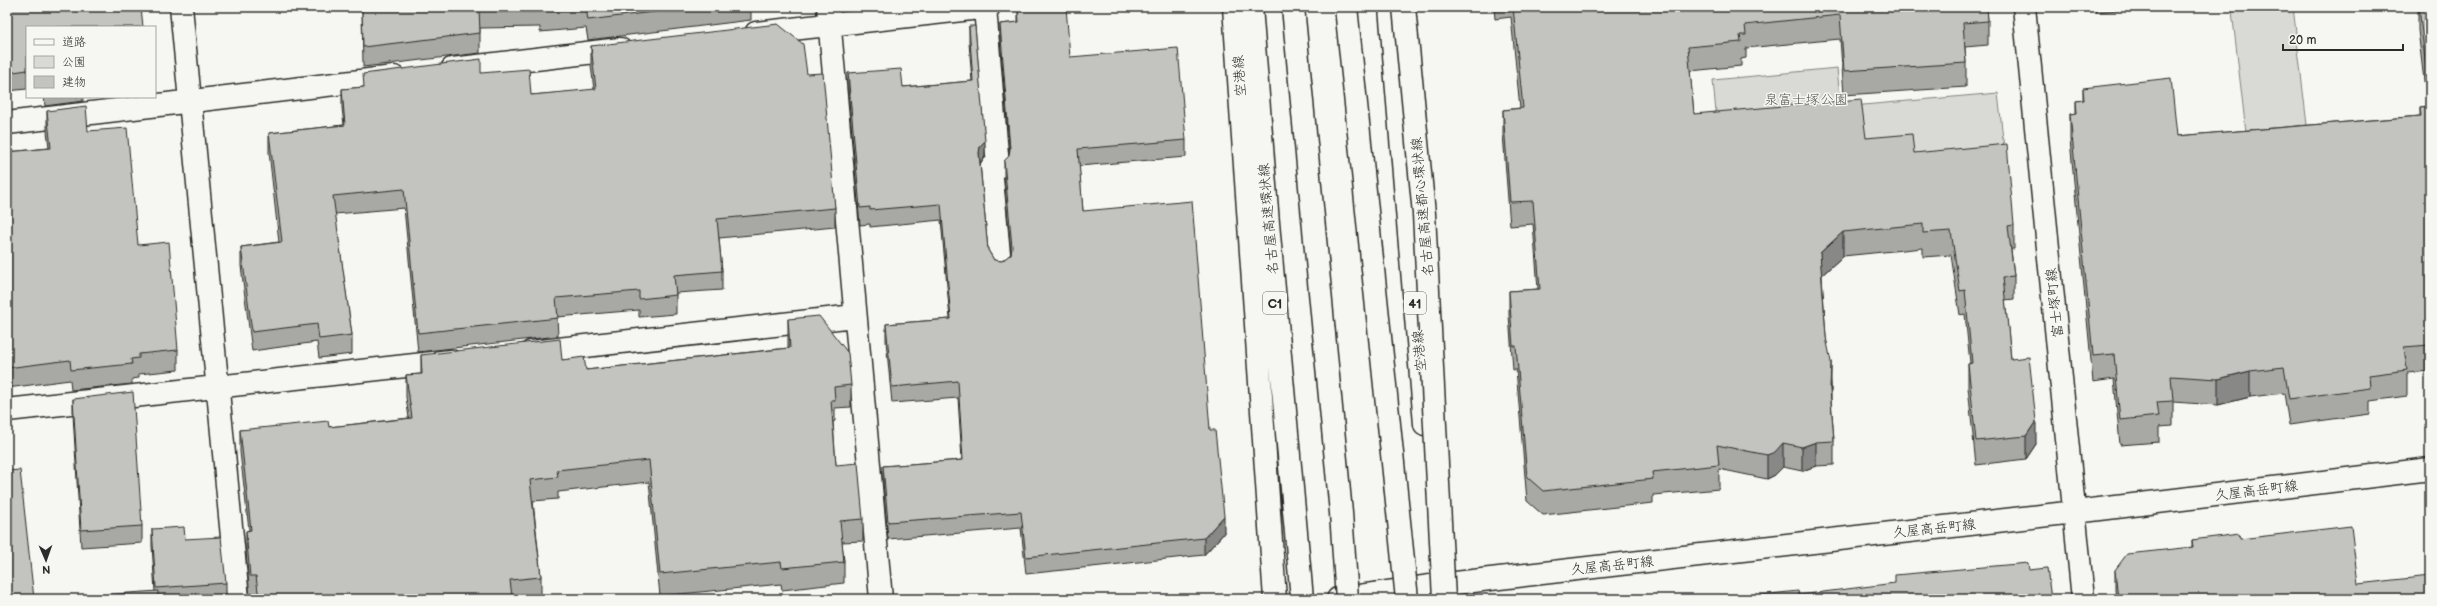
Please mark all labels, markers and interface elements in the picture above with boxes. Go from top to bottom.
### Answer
legend [26,26,156,98]
scale bar [2283,26,2403,52]
text: 20 m [2289,33,2316,48]
text: 道路 [62,35,86,50]
street label: 空港線 [1230,54,1249,98]
text: 公園 [62,55,86,70]
text: 建物 [62,75,86,90]
park label: 泉富士塚公園 [1764,91,1848,108]
street label: 名古屋高速都心環状線 [1408,136,1437,277]
street label: 名古屋高速環状線 [1255,162,1282,275]
street label: 富士塚町線 [2042,267,2067,339]
road number: C1 [1263,292,1287,314]
road number: 41 [1404,292,1426,314]
street label: 空港線 [1409,329,1430,373]
street label: 久屋高岳町線 [2213,477,2299,504]
street label: 久屋高岳町線 [1891,516,1977,541]
north arrow [26,540,66,580]
street label: 久屋高岳町線 [1569,553,1655,578]
text: N [42,563,51,576]

